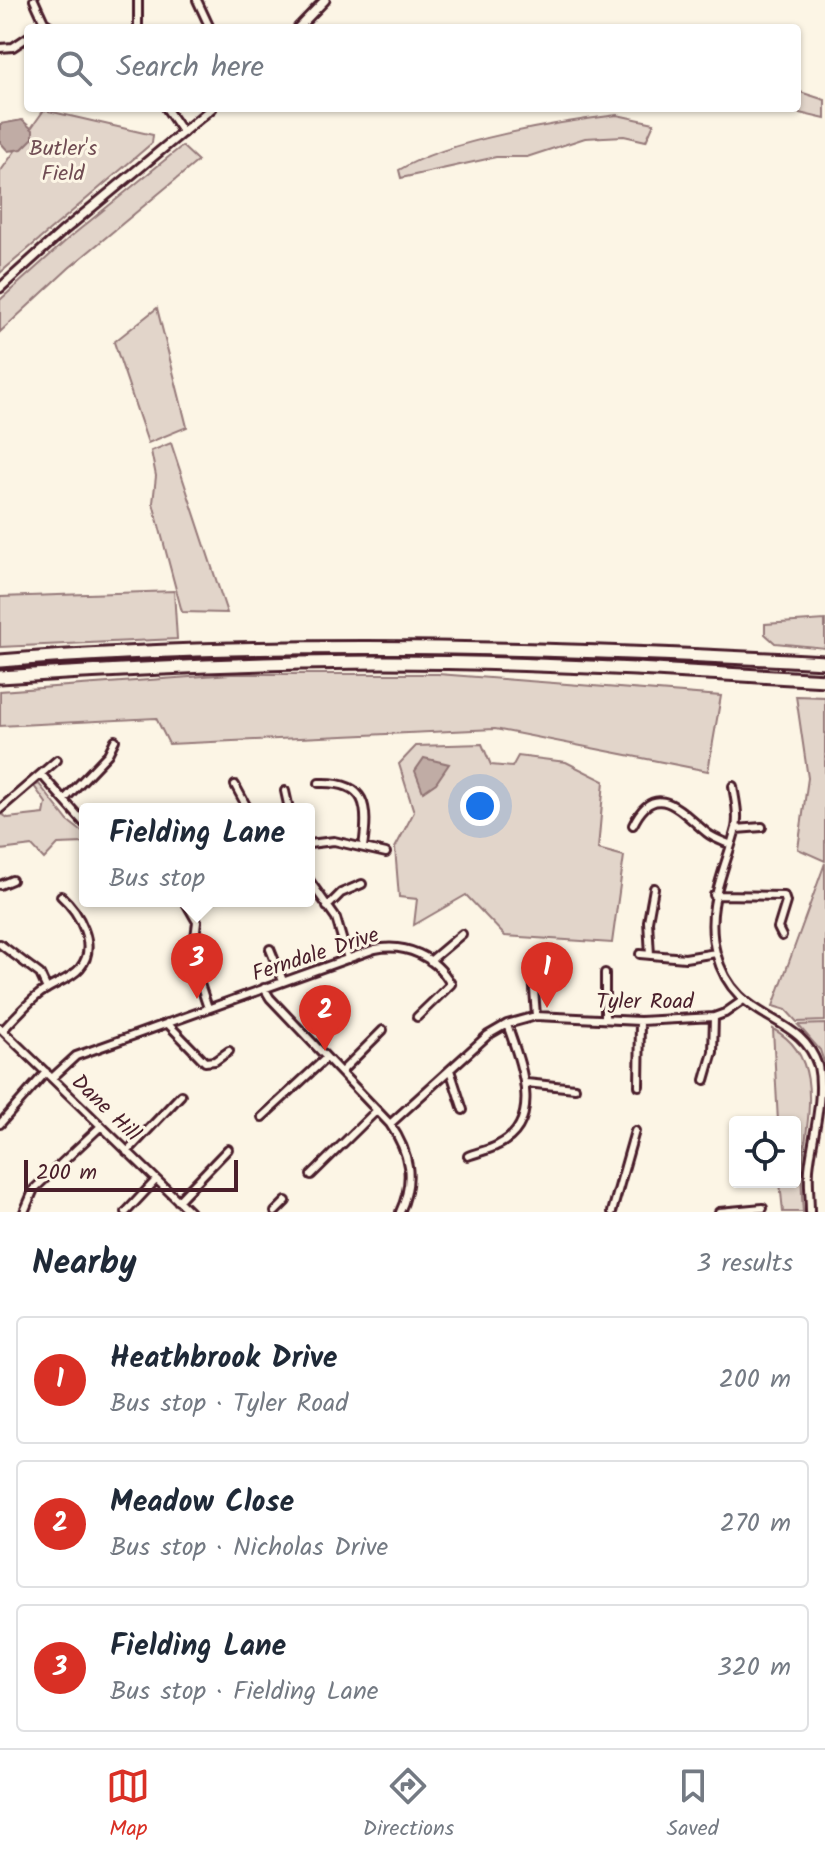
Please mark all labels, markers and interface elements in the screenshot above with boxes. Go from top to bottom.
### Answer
search box [24,24,801,112]
text: Search here [116,44,264,92]
icon: search [52,46,96,90]
park label: Butler's Field [29,132,98,192]
your location [460,786,500,826]
popup [79,803,315,907]
text: Fielding Lane [109,810,285,858]
text: Bus stop [109,858,205,900]
street label: Ferndale Drive [248,918,384,992]
pin: 3 [171,933,223,999]
pin: 1 [521,942,573,1008]
pin: 2 [299,985,351,1051]
street label: Tyler Road [596,985,695,1020]
street label: Dane Hill [62,1066,149,1152]
map controls [729,1116,801,1188]
button: locate [729,1116,801,1188]
scale bar [24,1156,238,1192]
text: 200 m [36,1156,97,1191]
text: Nearby [32,1237,137,1291]
text: 3 results [696,1243,793,1285]
text: Heathbrook Drive [110,1335,337,1383]
text: 1 [56,1359,64,1401]
text: 200 m [719,1359,791,1401]
text: Bus stop · Tyler Road [110,1383,348,1425]
text: Meadow Close [110,1479,294,1527]
text: 2 [52,1503,68,1545]
text: 270 m [720,1503,791,1545]
text: Bus stop · Nicholas Drive [110,1527,388,1569]
text: Fielding Lane [110,1623,286,1671]
text: 3 [53,1647,67,1689]
text: 320 m [717,1647,791,1689]
text: Bus stop · Fielding Lane [110,1671,379,1713]
tab: Map [106,1764,150,1847]
tab: Directions [363,1764,454,1847]
tab: Saved [667,1764,719,1847]

